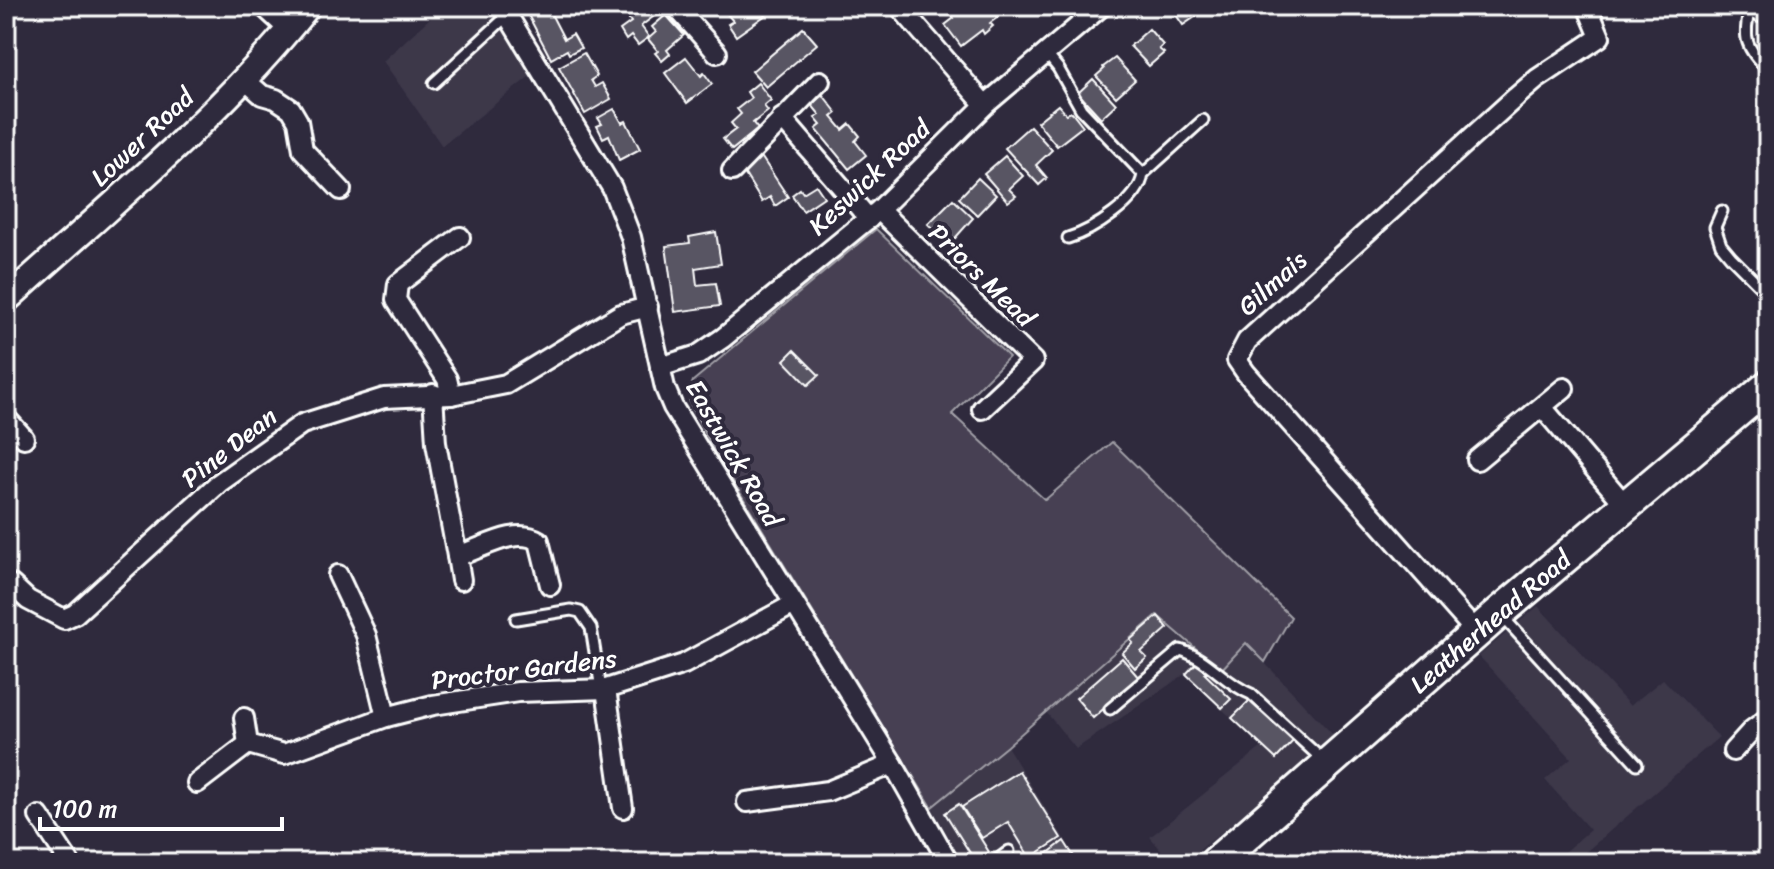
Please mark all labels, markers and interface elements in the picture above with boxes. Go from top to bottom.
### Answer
street label: Lower Road [79,74,207,198]
street label: Keswick Road [797,106,943,247]
street label: Priors Mead [917,211,1048,340]
street label: Gilmais [1226,238,1318,327]
street label: Eastwick Road [673,370,796,538]
street label: Pine Dean [171,394,287,500]
street label: Leatherhead Road [1398,537,1584,705]
street label: Proctor Gardens [429,635,619,703]
scale bar [40,781,282,831]
text: 100 m [52,788,117,830]

